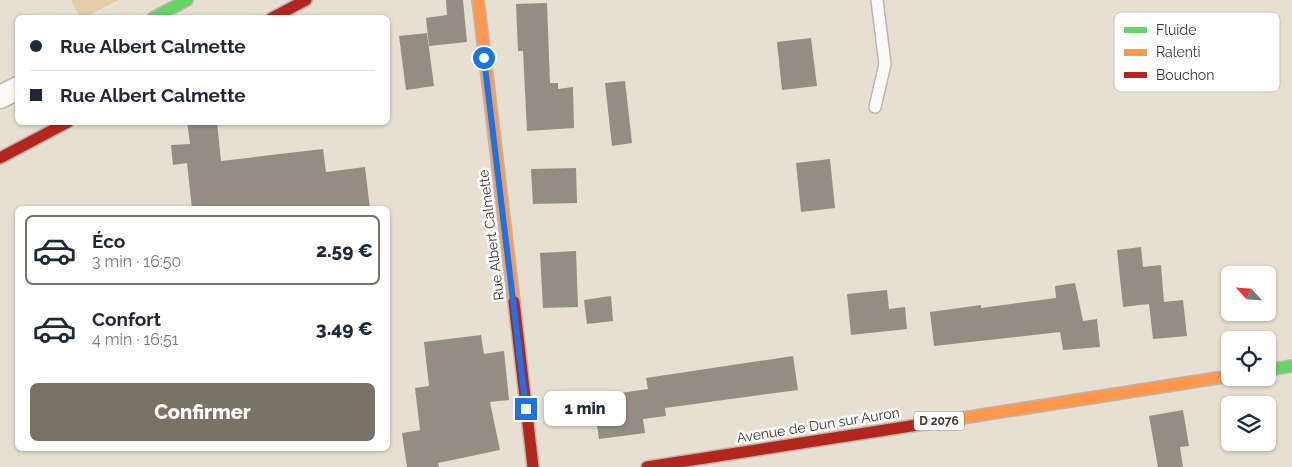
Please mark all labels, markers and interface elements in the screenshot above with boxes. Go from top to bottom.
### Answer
legend [1114,12,1280,92]
text: Fluide [1156,22,1196,38]
text: Rue Albert Calmette [60,35,246,57]
text: Ralenti [1156,44,1201,60]
route start [473,47,495,69]
text: Bouchon [1156,67,1214,83]
text: Rue Albert Calmette [60,84,246,106]
street label: Rue Albert Calmette [475,169,507,301]
icon: car [32,228,77,273]
text: Éco [92,230,125,252]
text: 2.59 € [316,239,373,261]
text: 3 min · 16:50 [92,252,181,271]
north arrow [1221,266,1276,321]
map controls [1221,266,1276,451]
icon: car [32,306,77,351]
text: Confort [92,308,161,330]
text: 3.49 € [316,317,373,339]
text: 4 min · 16:51 [92,330,179,349]
button: locate [1221,331,1276,386]
button: Confirmer [30,383,375,441]
callout: 1 min [544,392,626,426]
button: layers [1221,396,1276,451]
route end [515,398,537,420]
text: 1 min [564,399,606,418]
street label: Avenue de Dun sur Auron [735,404,901,446]
road number: D 2076 [914,412,964,431]

